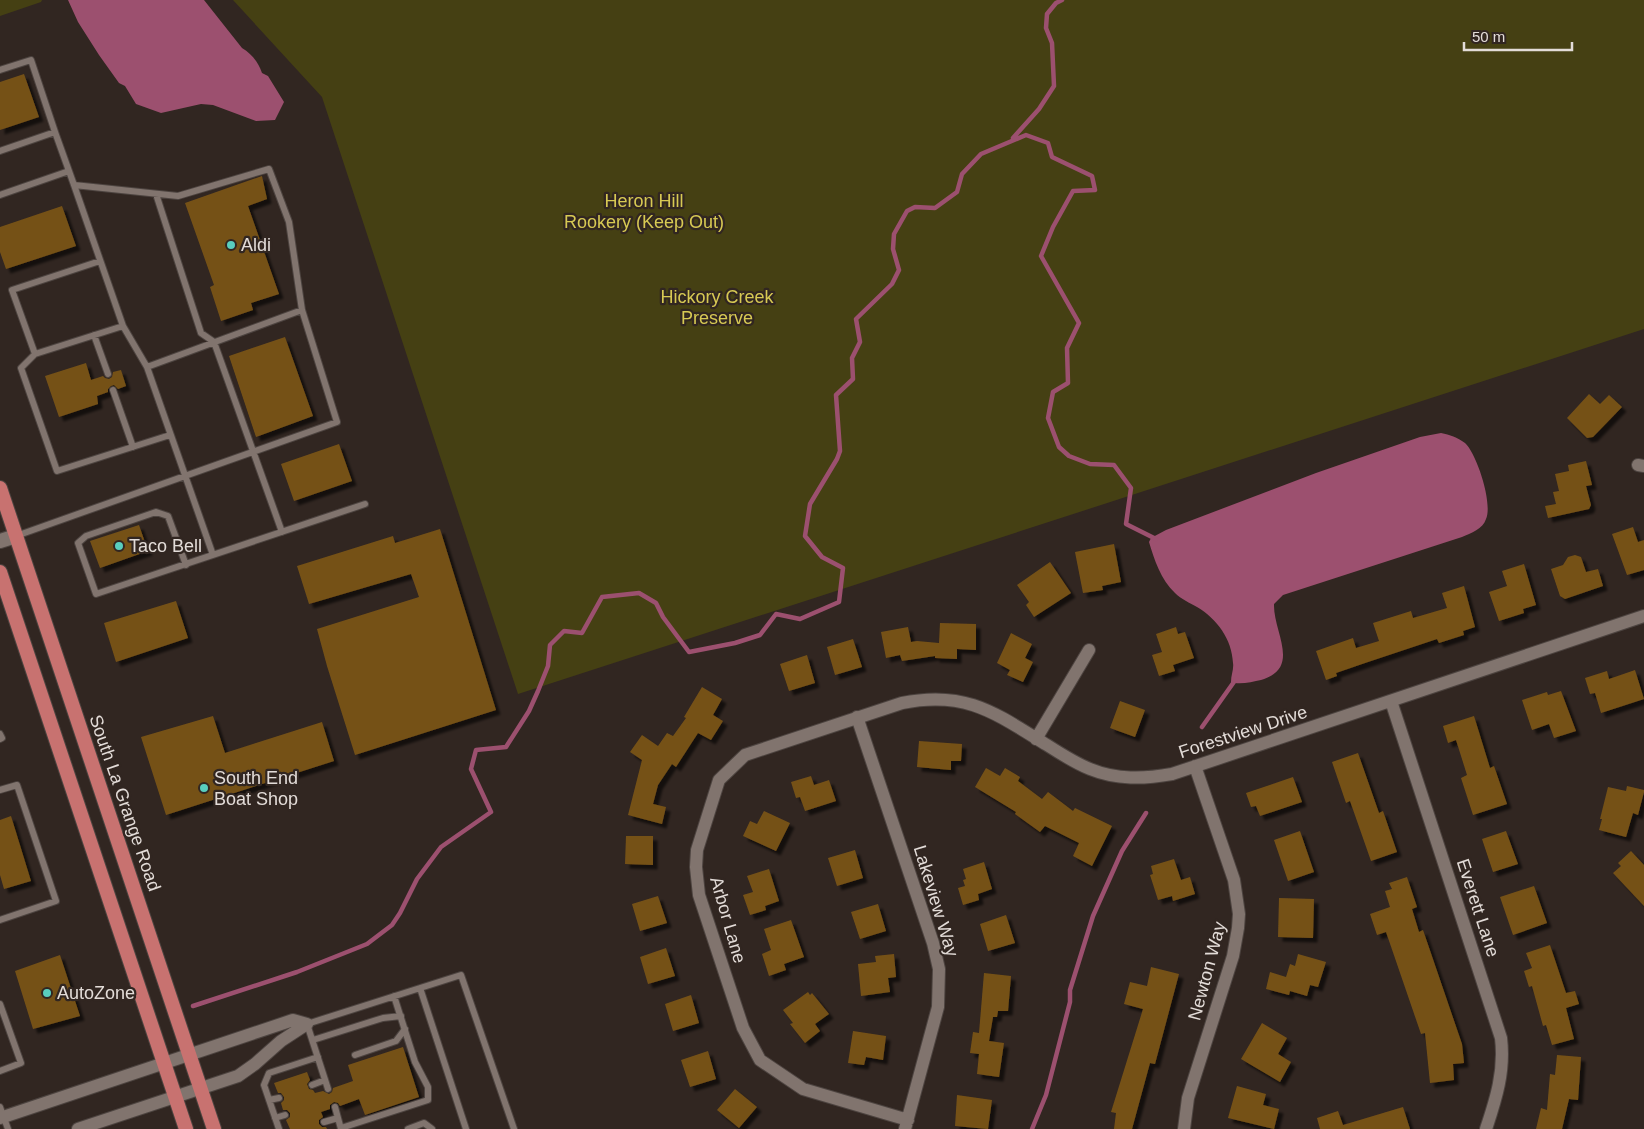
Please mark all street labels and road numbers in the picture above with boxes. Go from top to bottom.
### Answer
street label: Forestview Drive [1176,702,1310,762]
street label: South La Grange Road [85,712,165,894]
street label: Lakeview Way [910,843,962,959]
street label: Everett Lane [1453,856,1503,960]
street label: Arbor Lane [706,874,750,966]
street label: Newton Way [1184,919,1230,1023]

